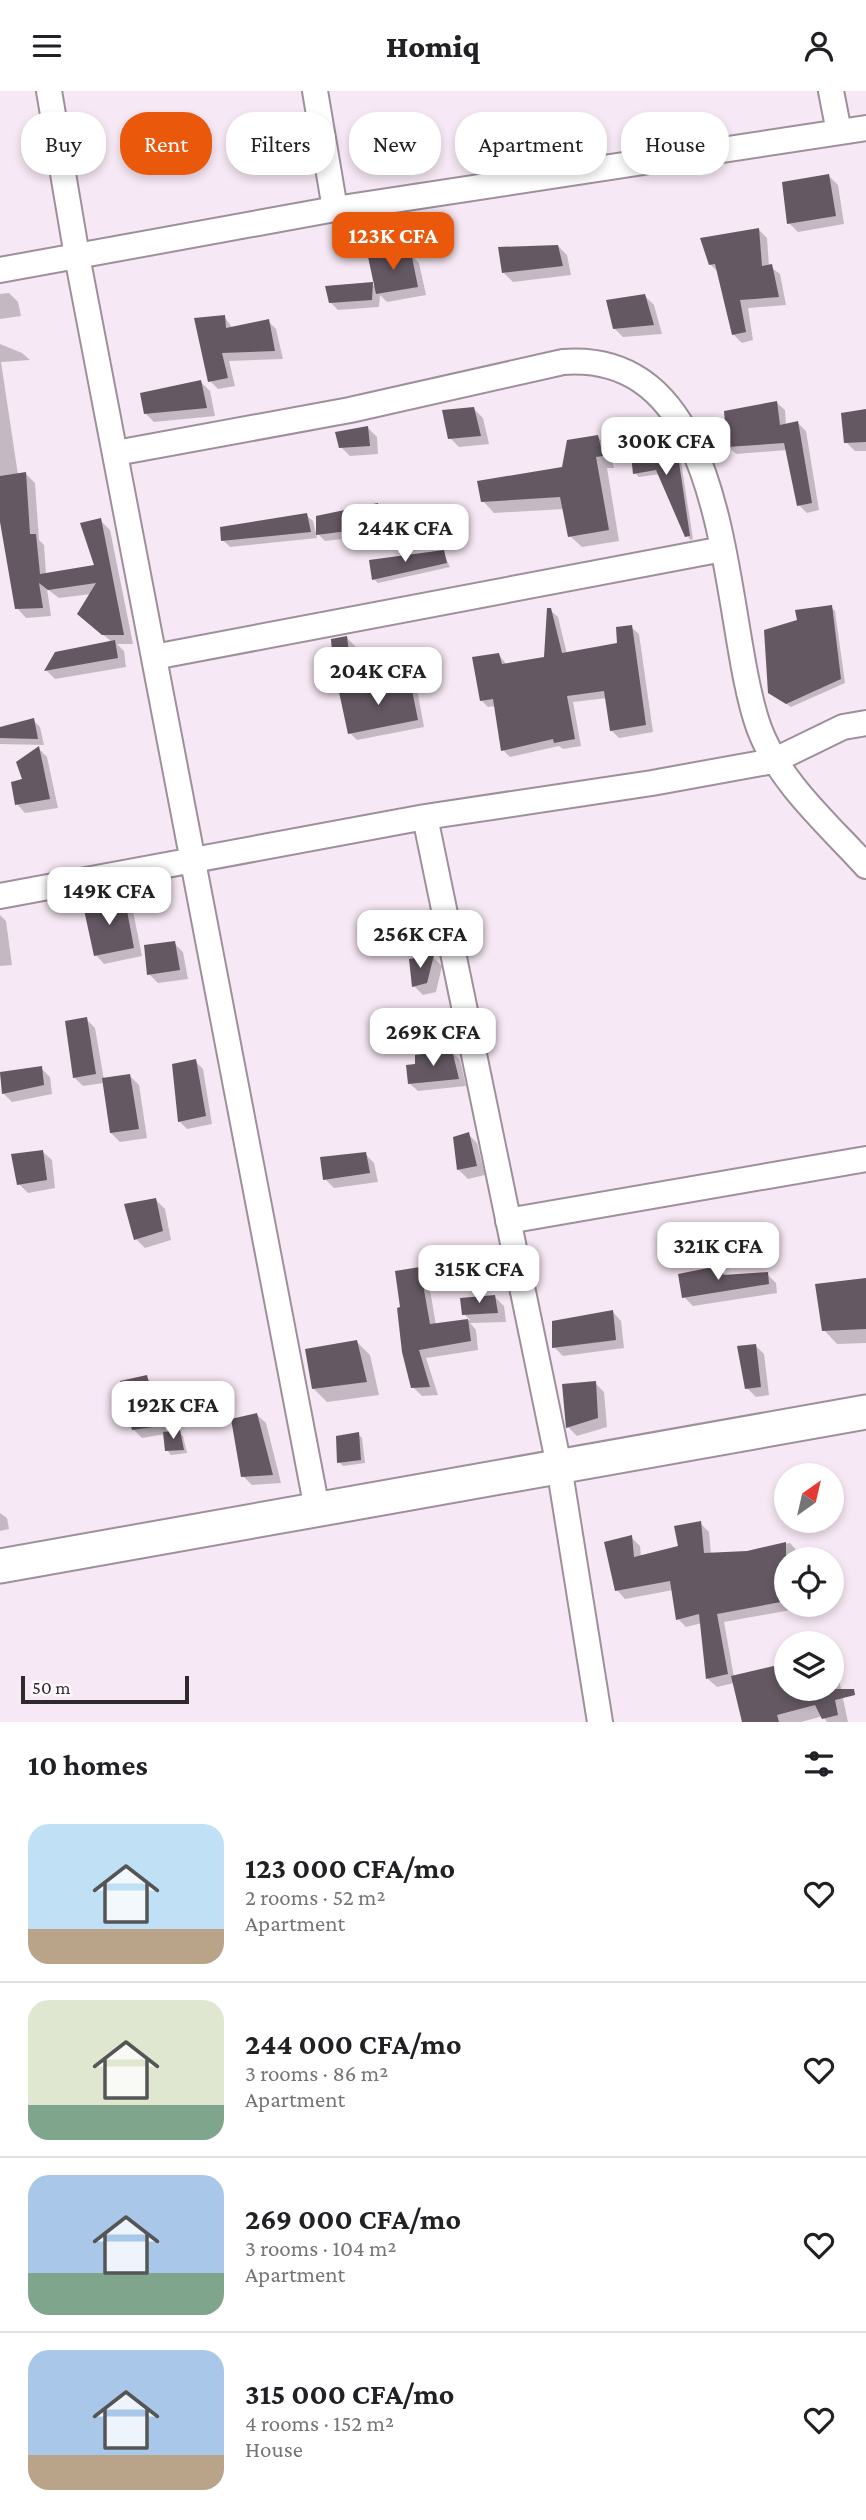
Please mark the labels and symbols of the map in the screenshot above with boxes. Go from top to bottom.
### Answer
pin: 123K CFA [321,213,465,272]
pin: 300K CFA [594,417,738,477]
pin: 244K CFA [333,505,477,564]
pin: 204K CFA [306,647,450,707]
pin: 149K CFA [37,867,181,927]
pin: 256K CFA [348,911,492,970]
pin: 269K CFA [361,1009,505,1068]
pin: 321K CFA [646,1223,790,1282]
pin: 315K CFA [407,1245,551,1305]
pin: 192K CFA [101,1381,245,1441]
north arrow [774,1463,844,1533]
scale bar [21,1673,189,1705]

